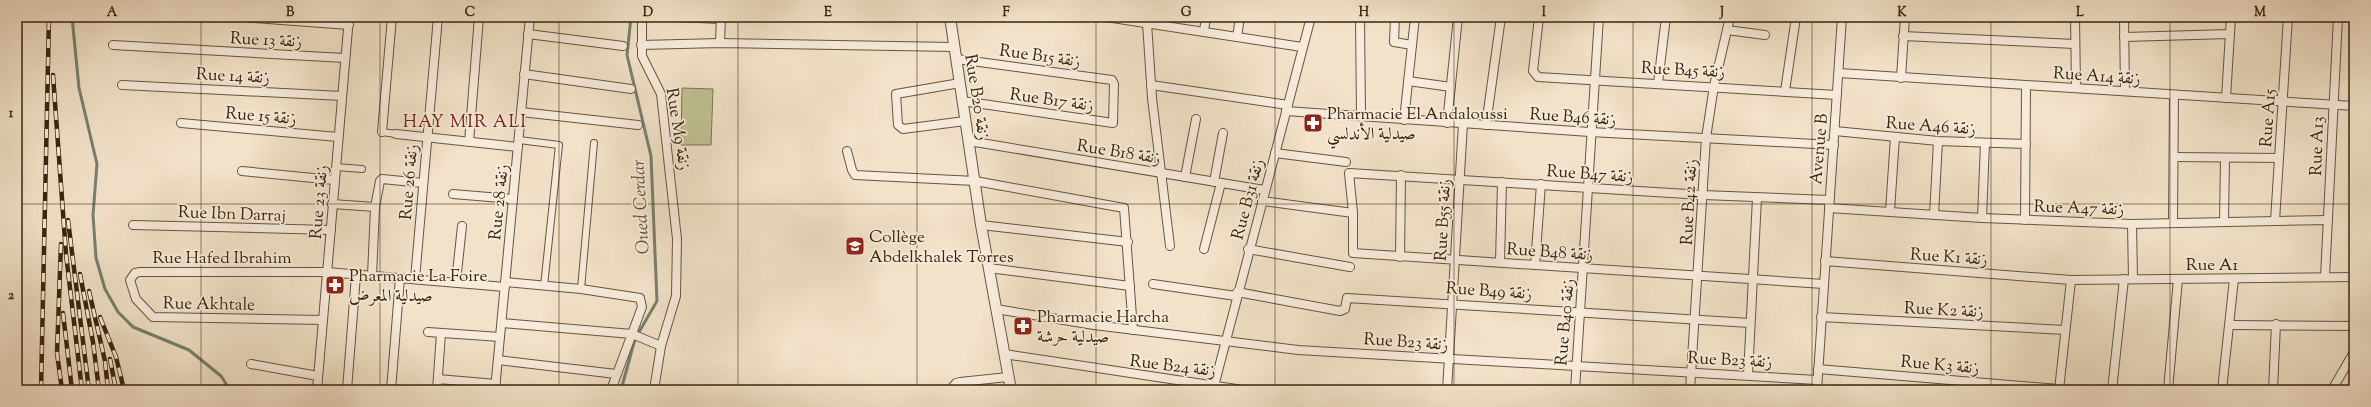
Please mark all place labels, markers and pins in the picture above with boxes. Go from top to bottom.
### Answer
place label: Pharmacie El Andaloussi صيدلية الأندلسي [1327,103,1508,149]
pharmacy icon: Pharmacie El Andaloussi صيدلية الأندلسي [1302,112,1324,134]
place label: Collège Abdelkhalek Torres [869,226,1014,270]
school or university icon: Collège Abdelkhalek Torres [844,235,866,257]
place label: Pharmacie La Foire صيدلية المعرض [349,265,487,309]
pharmacy icon: Pharmacie La Foire صيدلية المعرض [324,274,346,296]
place label: Pharmacie Harcha صيدلية حرشة [1037,306,1169,350]
pharmacy icon: Pharmacie Harcha صيدلية حرشة [1012,315,1034,337]

